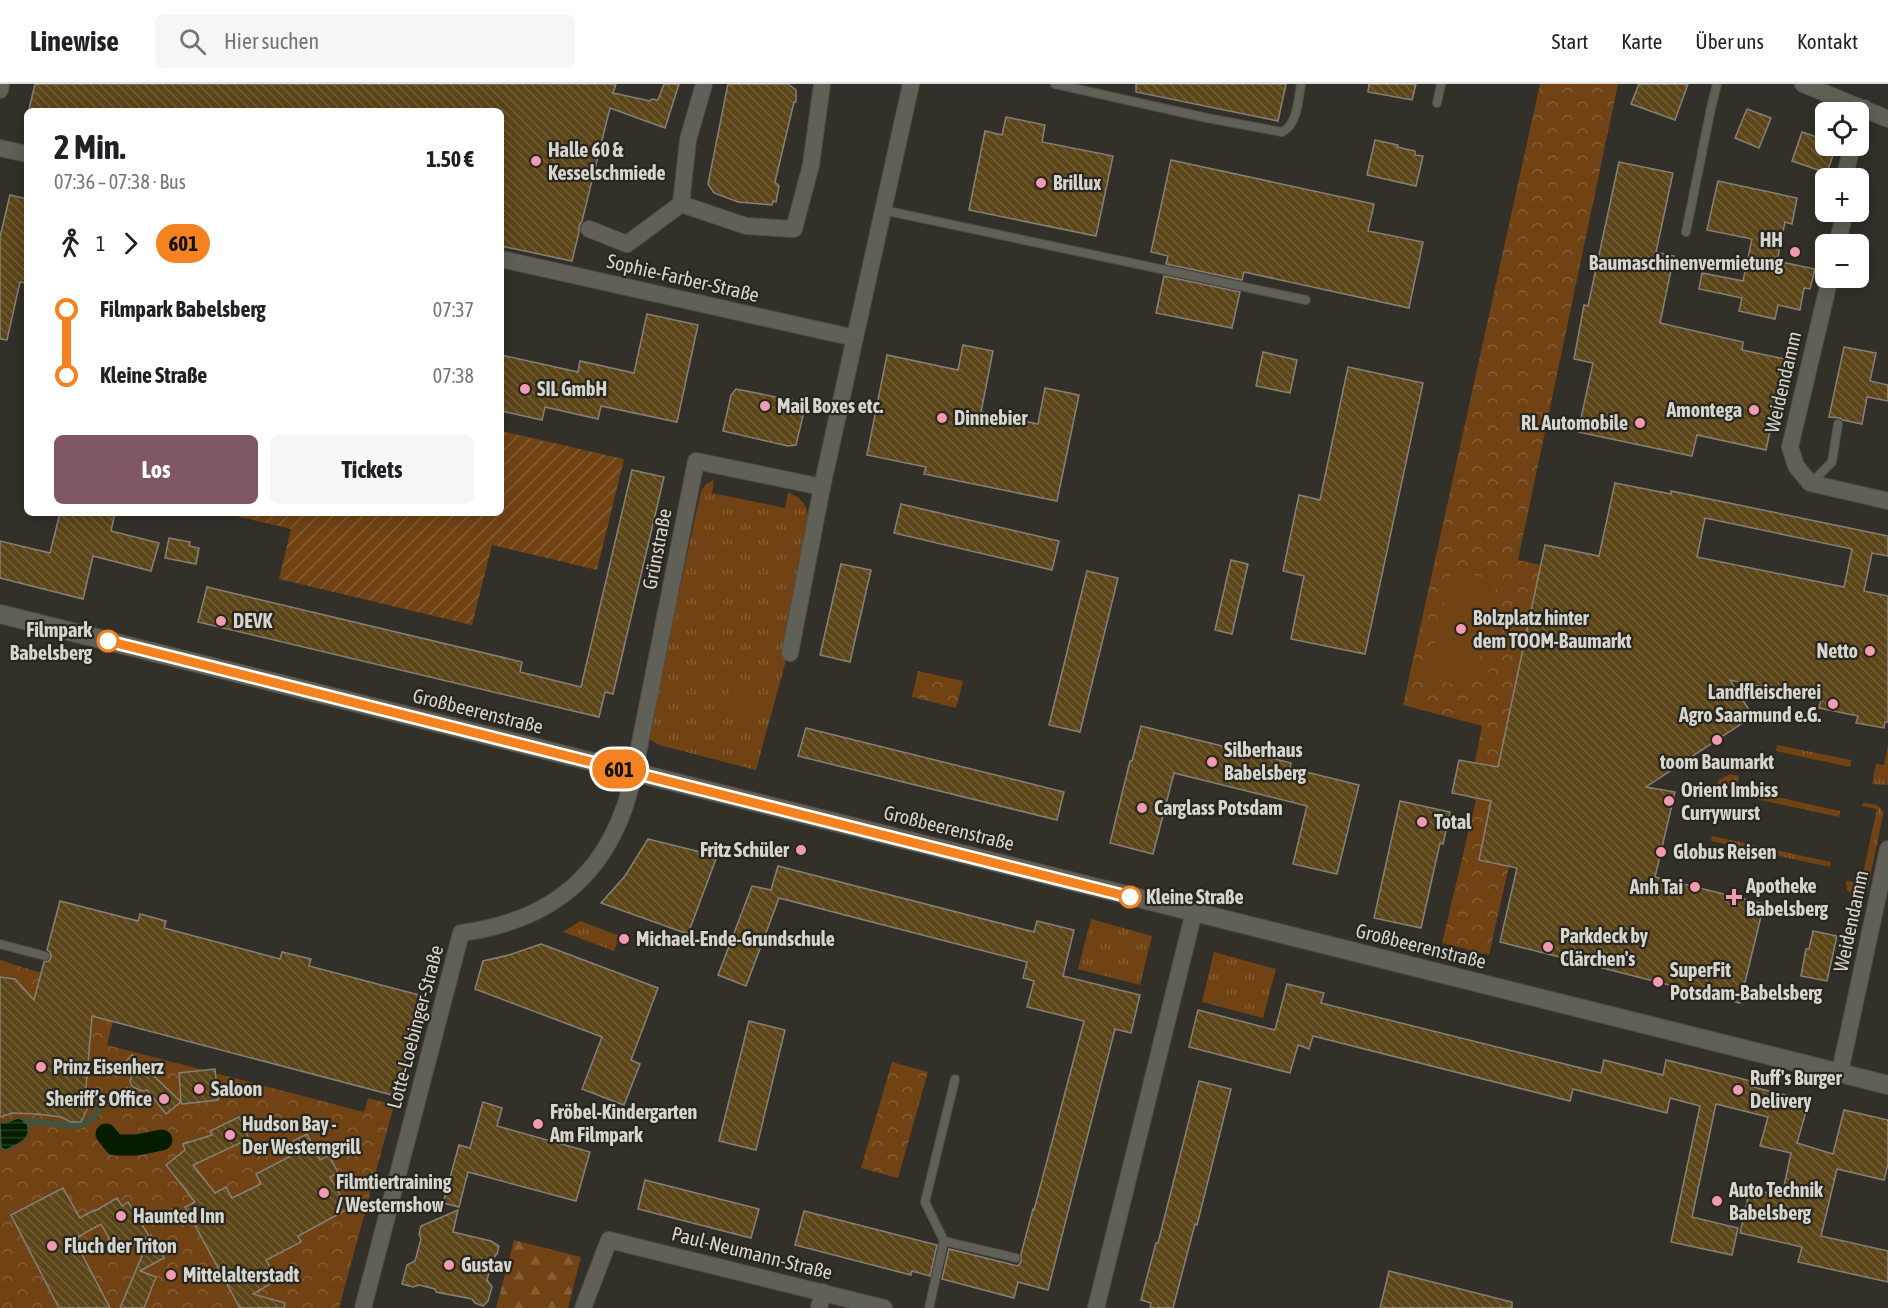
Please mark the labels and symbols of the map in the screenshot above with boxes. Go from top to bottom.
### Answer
place label: Halle 60 & Kesselschmiede [548,138,666,184]
marker: Halle 60 & Kesselschmiede [529,154,543,168]
place label: Brillux [1053,171,1101,194]
marker: Brillux [1034,176,1048,190]
place label: HH Baumaschinenvermietung [1589,228,1783,274]
marker: HH Baumaschinenvermietung [1788,245,1802,259]
street label: Sophie-Farber-Straße [605,249,761,306]
street label: Weidendamm [1760,329,1805,435]
place label: SIL GmbH [537,377,607,400]
marker: SIL GmbH [518,382,532,396]
place label: Mail Boxes etc. [777,394,884,417]
place label: Amontega [1666,398,1742,421]
marker: Mail Boxes etc. [758,399,772,413]
marker: Amontega [1747,403,1761,417]
place label: Dinnebier [954,406,1028,429]
marker: Dinnebier [935,411,949,425]
place label: RL Automobile [1521,411,1628,434]
marker: RL Automobile [1633,416,1647,430]
street label: Grünstraße [637,506,676,591]
place label: Bolzplatz hinter dem TOOM-Baumarkt [1473,606,1632,652]
place label: DEVK [233,609,273,632]
marker: DEVK [214,614,228,628]
place label: Filmpark Babelsberg [10,618,92,664]
marker: Bolzplatz hinter dem TOOM-Baumarkt [1454,622,1468,636]
marker: Filmpark Babelsberg [97,630,119,652]
place label: Netto [1816,639,1858,662]
marker: Netto [1863,644,1877,658]
place label: Landfleischerei Agro Saarmund e.G. [1678,680,1821,726]
street label: Großbeerenstraße [411,683,546,738]
marker: Landfleischerei Agro Saarmund e.G. [1826,697,1840,711]
marker: toom Baumarkt [1710,733,1724,747]
place label: Silberhaus Babelsberg [1224,738,1307,784]
line badge: 601 [584,750,654,788]
place label: toom Baumarkt [1659,750,1774,773]
marker: Silberhaus Babelsberg [1205,755,1219,769]
place label: Orient Imbiss Currywurst [1681,778,1778,824]
marker: Orient Imbiss Currywurst [1662,794,1676,808]
place label: Carglass Potsdam [1154,796,1283,819]
street label: Großbeerenstraße [882,800,1017,855]
marker: Carglass Potsdam [1135,801,1149,815]
place label: Total [1434,810,1472,833]
marker: Total [1415,815,1429,829]
place label: Fritz Schüler [700,838,790,861]
place label: Globus Reisen [1673,840,1777,863]
marker: Fritz Schüler [794,843,808,857]
marker: Globus Reisen [1654,845,1668,859]
street label: Weidendamm [1829,868,1873,974]
place label: Apotheke Babelsberg [1745,874,1829,920]
place label: Anh Tai [1629,875,1683,898]
marker: Anh Tai [1688,880,1702,894]
place label: Kleine Straße [1146,885,1244,908]
marker: Kleine Straße [1119,886,1141,908]
marker: Apotheke Babelsberg [1727,890,1741,904]
street label: Großbeerenstraße [1354,918,1489,973]
place label: Parkdeck by Clärchen's [1560,924,1649,970]
place label: Michael-Ende-Grundschule [636,927,835,950]
marker: Michael-Ende-Grundschule [617,932,631,946]
marker: Parkdeck by Clärchen's [1541,940,1555,954]
street label: Lotte-Loebinger-Straße [382,943,447,1111]
place label: SuperFit Potsdam-Babelsberg [1670,958,1823,1004]
marker: SuperFit Potsdam-Babelsberg [1651,975,1665,989]
place label: Prinz Eisenherz [53,1055,165,1078]
marker: Prinz Eisenherz [34,1060,48,1074]
place label: Ruff's Burger Delivery [1750,1066,1843,1112]
place label: Saloon [211,1077,262,1100]
marker: Saloon [192,1082,206,1096]
marker: Ruff's Burger Delivery [1731,1083,1745,1097]
place label: Sheriff’s Office [46,1087,152,1110]
marker: Sheriff’s Office [157,1092,171,1106]
place label: Fröbel-Kindergarten Am Filmpark [549,1100,697,1146]
place label: Hudson Bay - Der Westerngrill [242,1112,362,1158]
marker: Fröbel-Kindergarten Am Filmpark [531,1117,545,1131]
marker: Hudson Bay - Der Westerngrill [223,1128,237,1142]
place label: Filmtiertraining / Westernshow [336,1170,452,1216]
place label: Auto Technik Babelsberg [1728,1178,1823,1224]
marker: Filmtiertraining / Westernshow [317,1186,331,1200]
marker: Auto Technik Babelsberg [1710,1194,1724,1208]
place label: Haunted Inn [133,1204,225,1227]
marker: Haunted Inn [114,1209,128,1223]
street label: Paul-Neumann-Straße [669,1221,835,1284]
place label: Fluch der Triton [64,1234,177,1257]
marker: Fluch der Triton [45,1239,59,1253]
place label: Gustav [461,1253,512,1276]
marker: Gustav [442,1258,456,1272]
place label: Mittelalterstadt [183,1263,299,1286]
marker: Mittelalterstadt [164,1268,178,1282]

